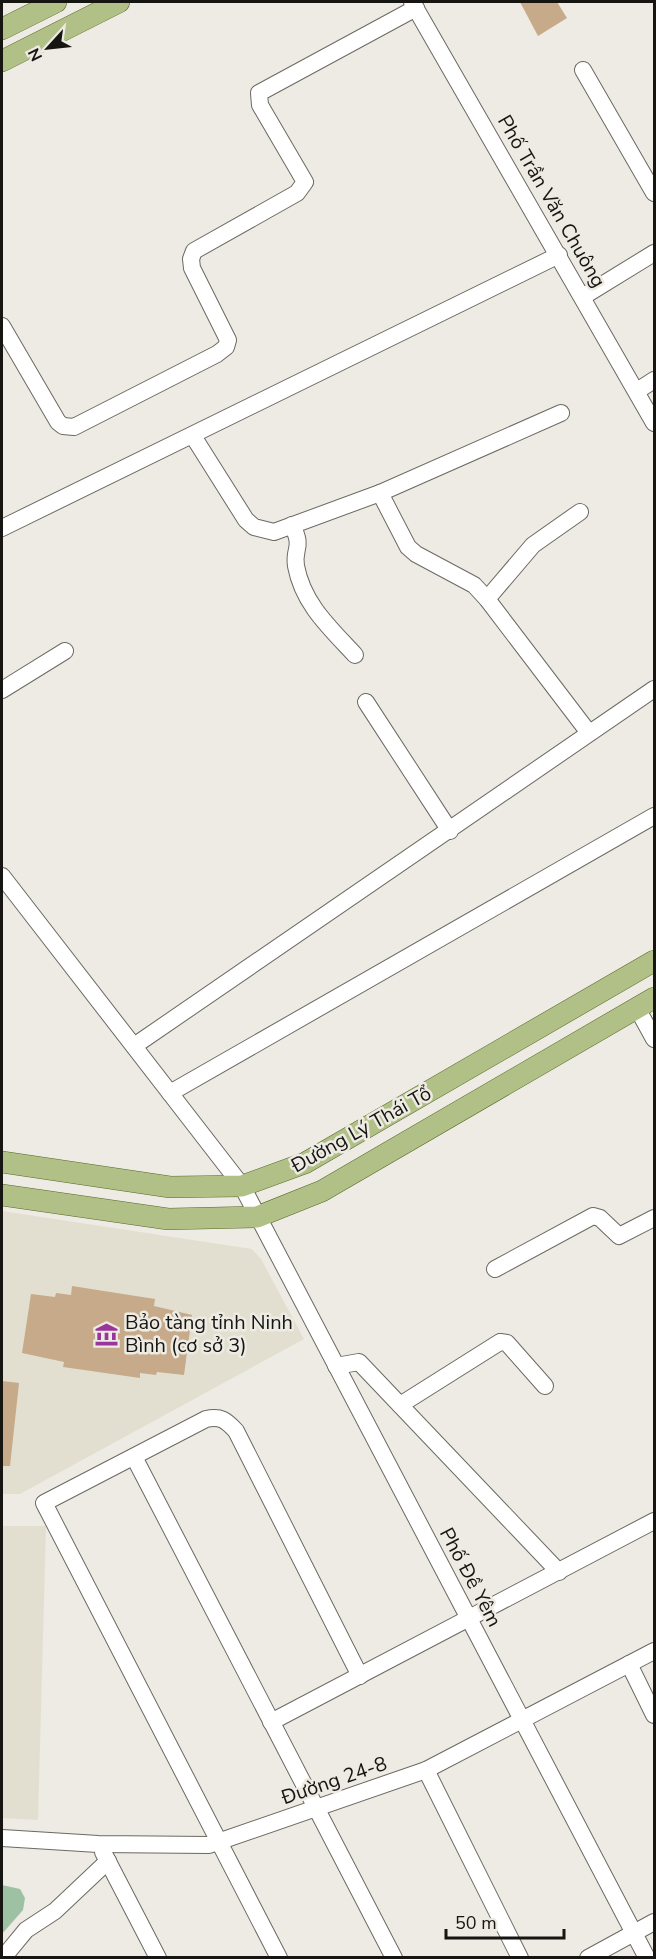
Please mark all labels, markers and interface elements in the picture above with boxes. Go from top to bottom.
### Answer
north arrow [18,18,78,78]
text: N [23,44,48,65]
street label: Phố Trần Văn Chuông [491,110,612,292]
street label: Đường Lý Thái Tổ [285,1080,436,1180]
place label: Bảo tàng tỉnh Ninh Bình (cơ sở 3) [125,1309,293,1359]
museum icon: Bảo tàng tỉnh Ninh Bình (cơ sở 3) [94,1321,120,1347]
street label: Phố Đề Yêm [433,1523,508,1632]
street label: Đường 24-8 [277,1750,391,1811]
scale bar [446,1902,564,1940]
text: 50 m [455,1911,497,1935]

